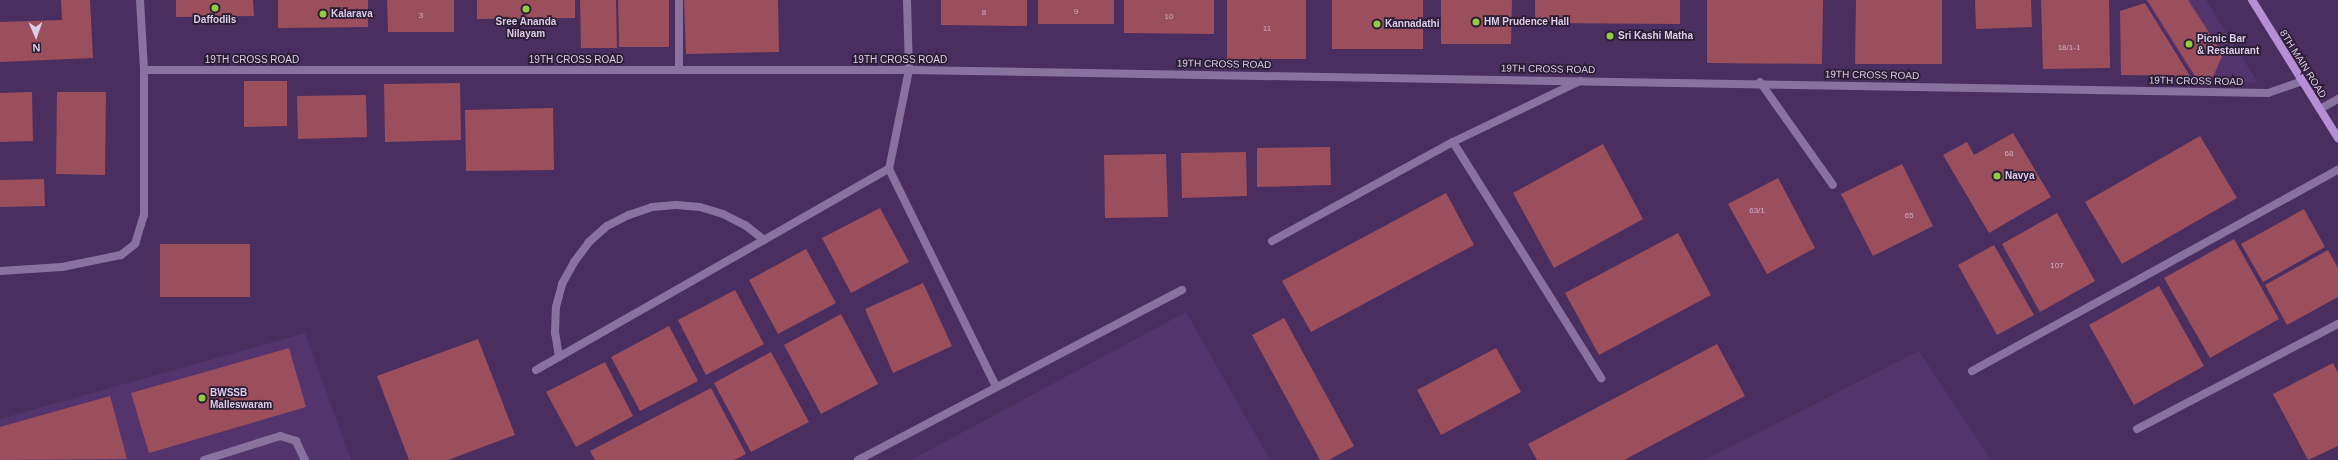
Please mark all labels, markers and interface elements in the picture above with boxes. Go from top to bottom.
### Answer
marker: Daffodils [210,3,220,13]
marker: Sree Ananda Nilayam [521,4,531,14]
house number: 9 [1074,7,1078,17]
place label: Kalarava [331,8,373,20]
house number: 8 [982,8,986,18]
marker: Kalarava [318,9,328,19]
house number: 3 [419,11,423,21]
house number: 10 [1165,12,1173,22]
place label: Daffodils [194,14,236,26]
place label: Sree Ananda Nilayam [495,15,557,38]
north arrow [16,16,56,56]
place label: HM Prudence Hall [1484,16,1569,28]
marker: HM Prudence Hall [1471,17,1481,27]
place label: Kannadathi [1385,18,1439,30]
marker: Kannadathi [1372,19,1382,29]
house number: 11 [1263,24,1271,34]
street label: 8TH MAIN ROAD [2277,28,2329,100]
place label: Sri Kashi Matha [1618,30,1693,42]
marker: Sri Kashi Matha [1605,31,1615,41]
place label: Picnic Bar & Restaurant [2197,32,2259,56]
marker: Picnic Bar & Restaurant [2184,39,2194,49]
text: N [32,42,41,54]
house number: 18/1-1 [2058,43,2080,53]
street label: 19TH CROSS ROAD [205,54,299,66]
street label: 19TH CROSS ROAD [529,54,623,66]
street label: 19TH CROSS ROAD [853,54,947,66]
street label: 19TH CROSS ROAD [1177,57,1271,71]
street label: 19TH CROSS ROAD [1501,62,1595,76]
street label: 19TH CROSS ROAD [1825,68,1919,82]
street label: 19TH CROSS ROAD [2149,74,2243,88]
house number: 68 [2005,149,2013,159]
place label: Navya [2005,170,2034,182]
marker: Navya [1992,171,2002,181]
house number: 63/1 [1749,206,1765,216]
house number: 65 [1905,211,1913,221]
house number: 107 [2050,261,2064,271]
place label: BWSSB Malleswaram [210,386,272,410]
marker: BWSSB Malleswaram [197,393,207,403]

